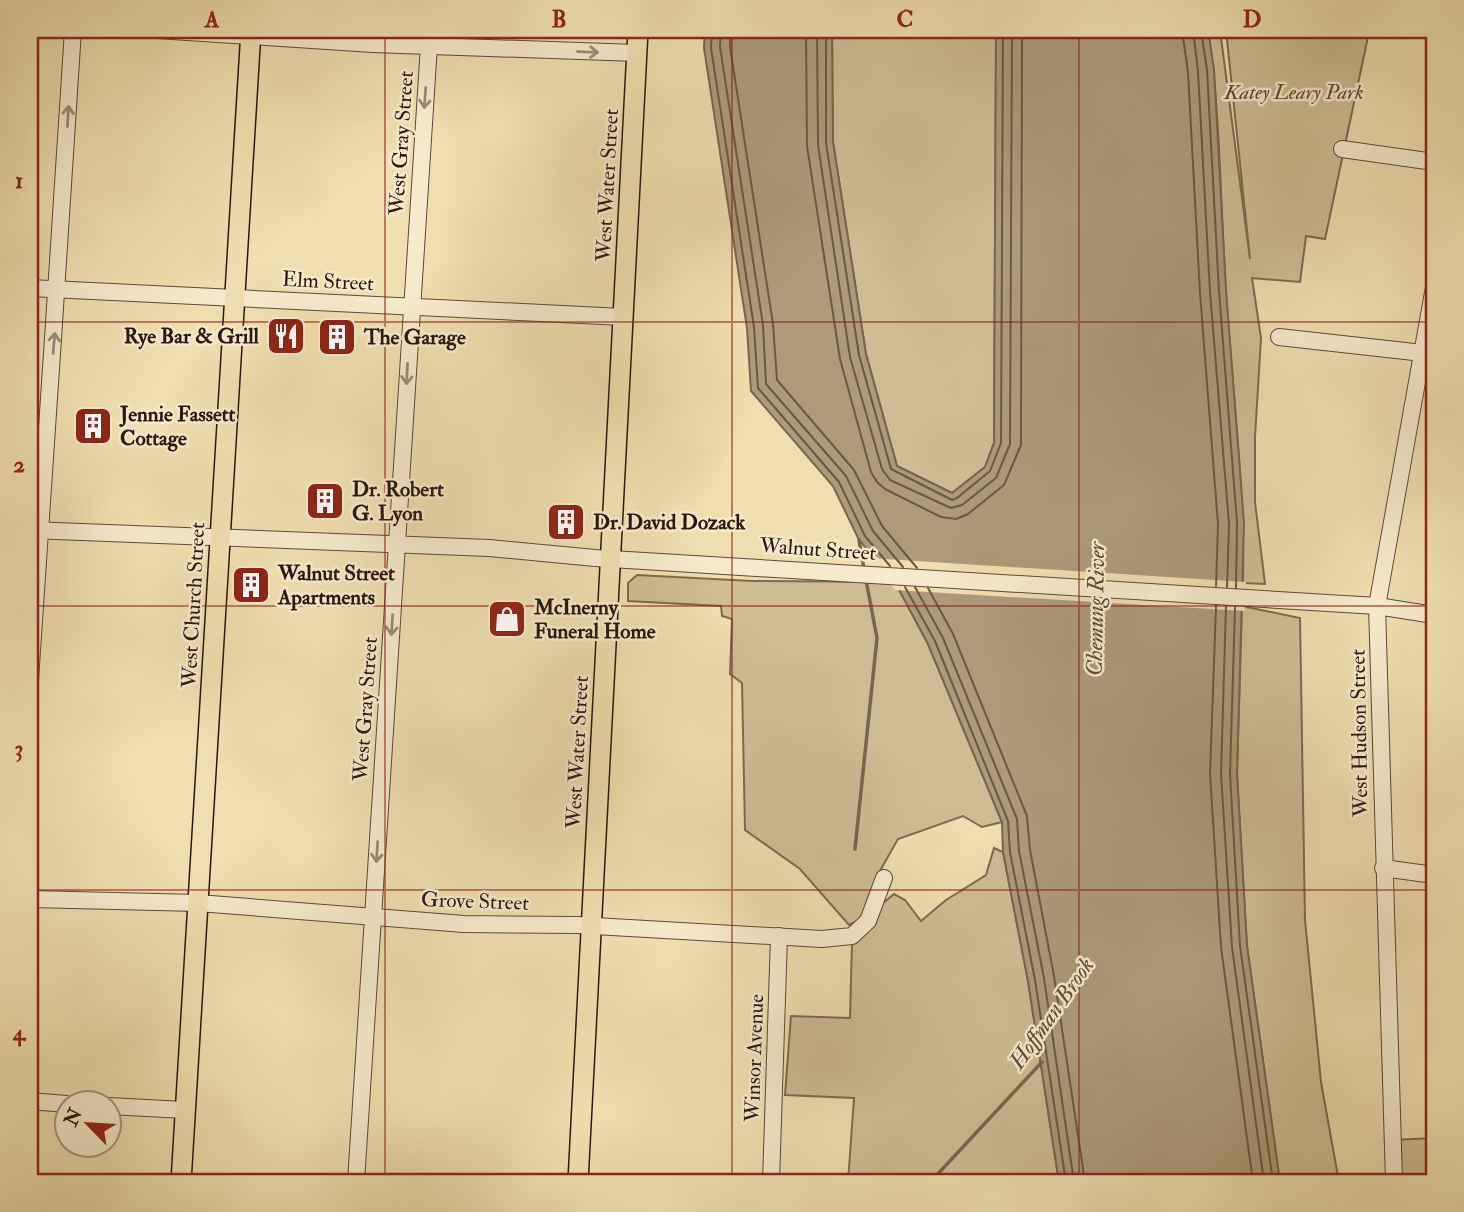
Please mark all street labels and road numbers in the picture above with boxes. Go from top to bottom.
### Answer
street label: West Gray Street [383,70,420,217]
street label: West Water Street [590,108,625,263]
street label: Elm Street [281,266,375,297]
street label: West Church Street [176,521,211,690]
street label: Walnut Street [758,532,877,567]
street label: West Gray Street [347,636,384,783]
street label: West Hudson Street [1345,649,1374,818]
street label: West Water Street [560,675,595,830]
street label: Grove Street [421,886,530,917]
street label: Winsor Avenue [739,993,770,1124]

